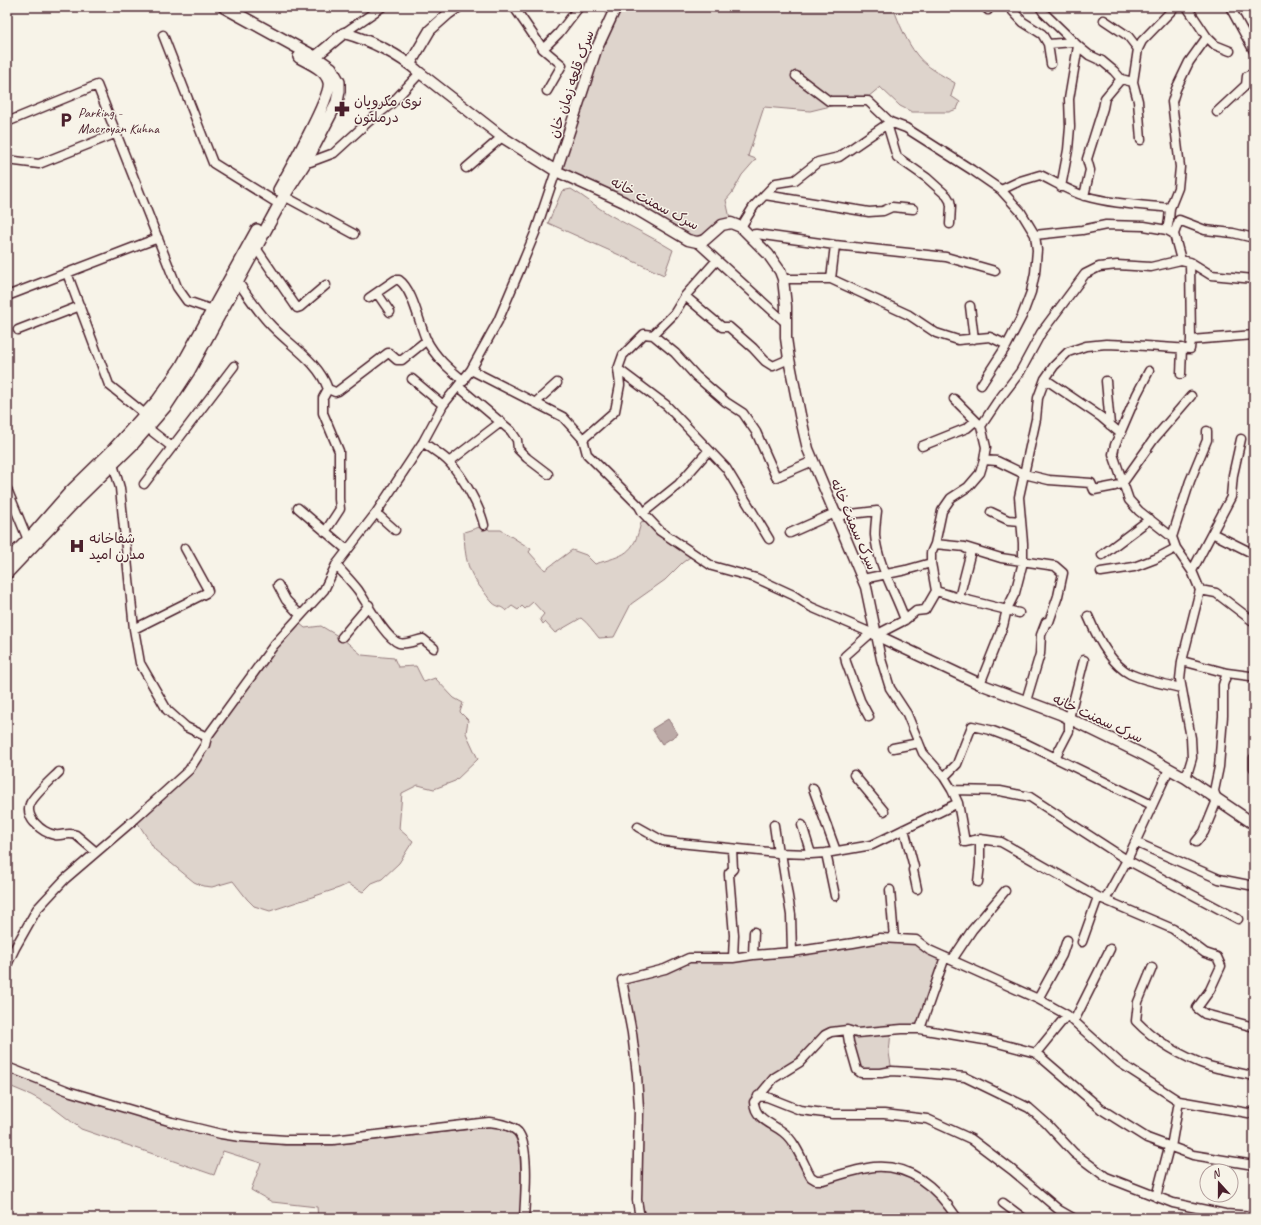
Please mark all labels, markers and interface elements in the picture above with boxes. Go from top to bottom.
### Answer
street label: سرک قلعه زمان خان [545,28,598,140]
place label: نوی مکرویان درملتون [354,93,422,126]
pharmacy icon: نوی مکرویان درملتون [333,100,351,118]
place label: Parking - Macroyan Kuhna [78,104,160,137]
parking icon: Parking - Macroyan Kuhna [57,111,75,129]
street label: سرک سمنت خانه [608,173,702,234]
street label: سرک سمنت خانه [827,476,880,573]
place label: شفاخانه مدرن امید [89,530,145,563]
hospital icon: شفاخانه مدرن امید [68,537,86,555]
street label: سرک سمنت خانه [1050,690,1146,747]
north arrow [1199,1163,1239,1203]
text: N [1210,1165,1223,1181]

